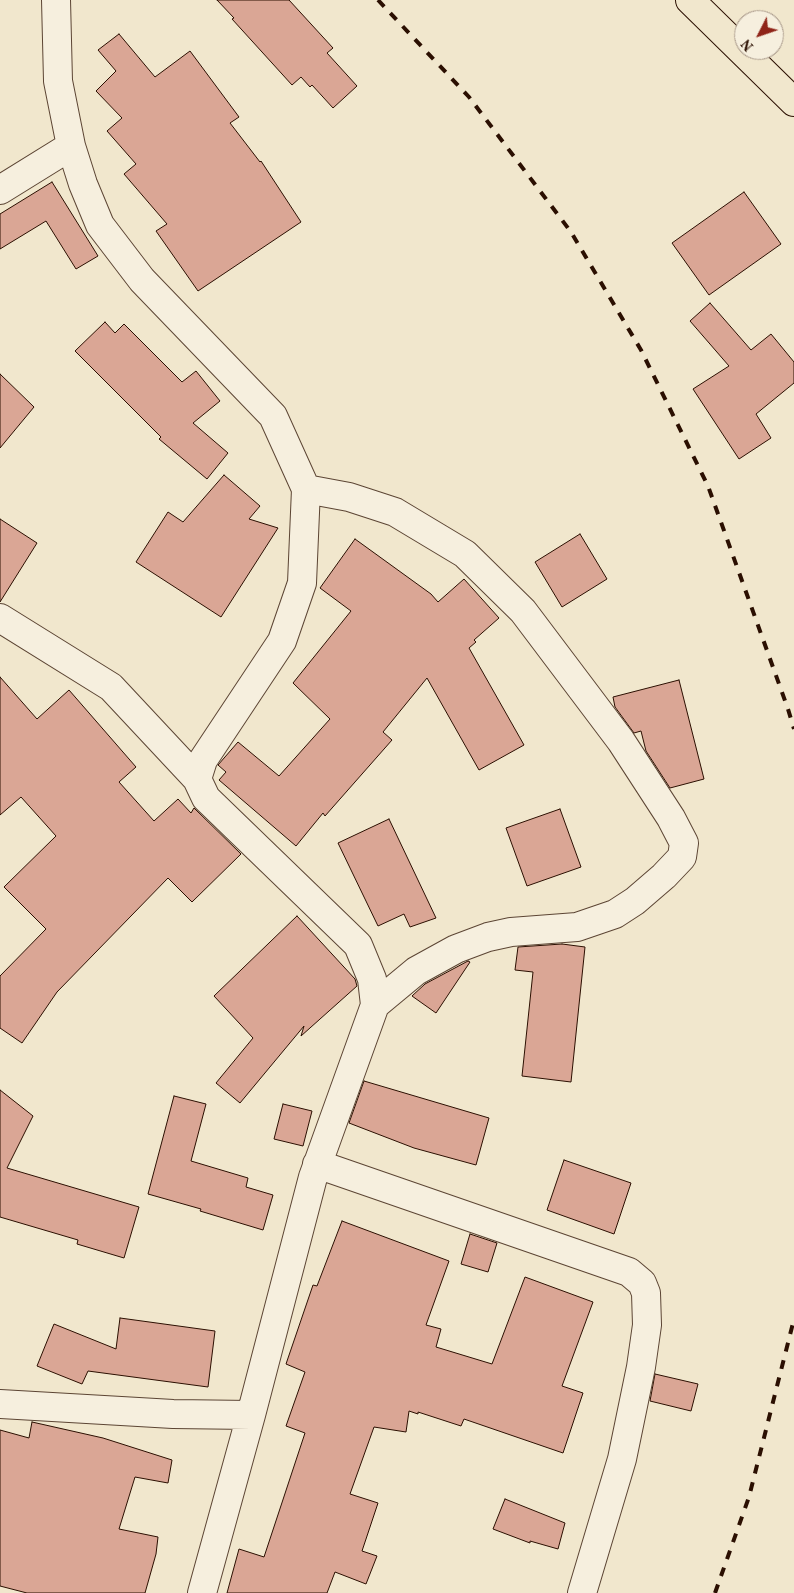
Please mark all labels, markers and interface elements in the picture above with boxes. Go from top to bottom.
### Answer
north arrow [734,10,784,60]
text: N [738,34,759,55]

